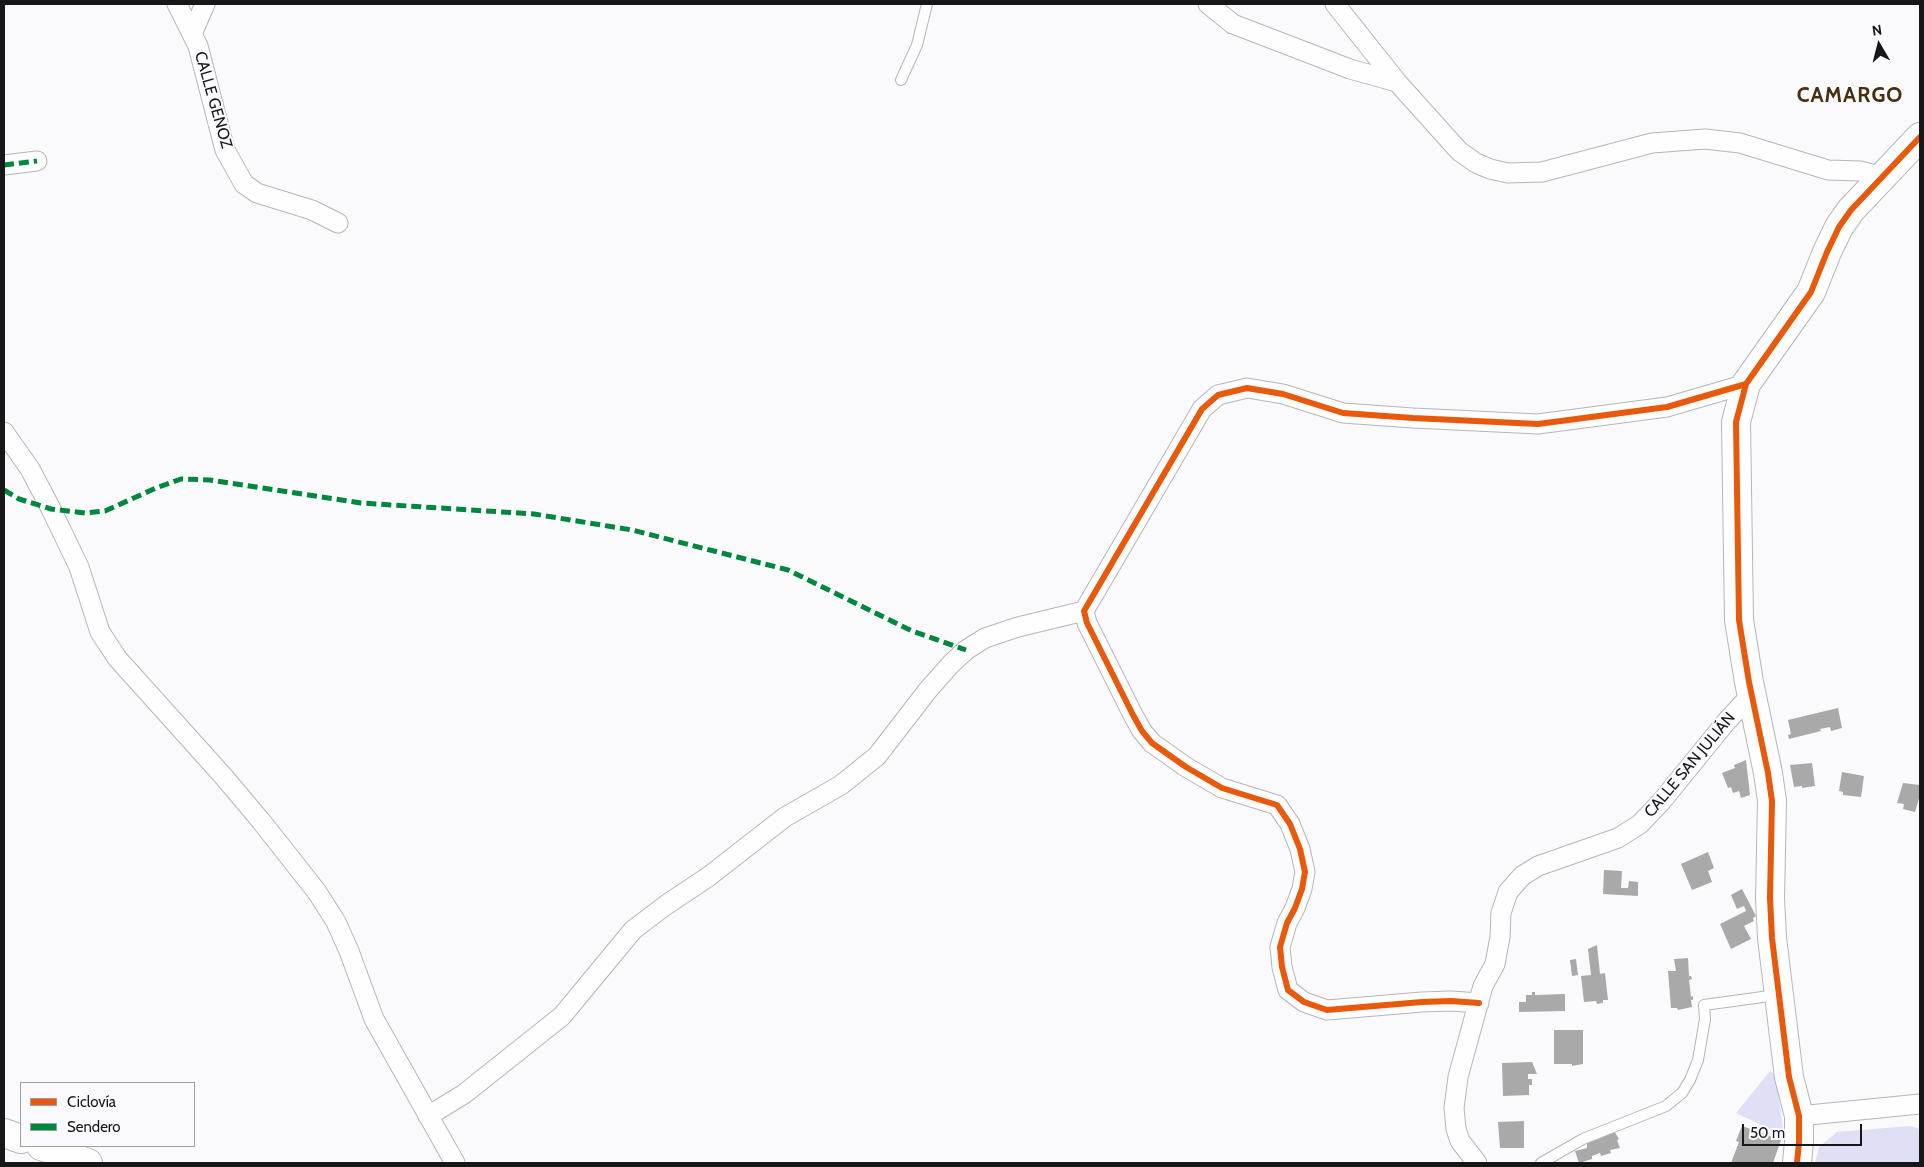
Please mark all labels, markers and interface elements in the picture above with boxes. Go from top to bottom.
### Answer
north arrow [1854,20,1904,70]
text: N [1871,21,1883,40]
street label: CALLE GENOZ [190,49,236,151]
district label: CAMARGO [1796,83,1904,109]
street label: CALLE SAN JULIÁN [1640,709,1740,821]
legend [20,1082,195,1147]
text: Ciclovía [67,1093,116,1111]
scale bar [1744,1114,1864,1146]
text: Sendero [67,1118,121,1136]
text: 50 m [1750,1124,1785,1142]

